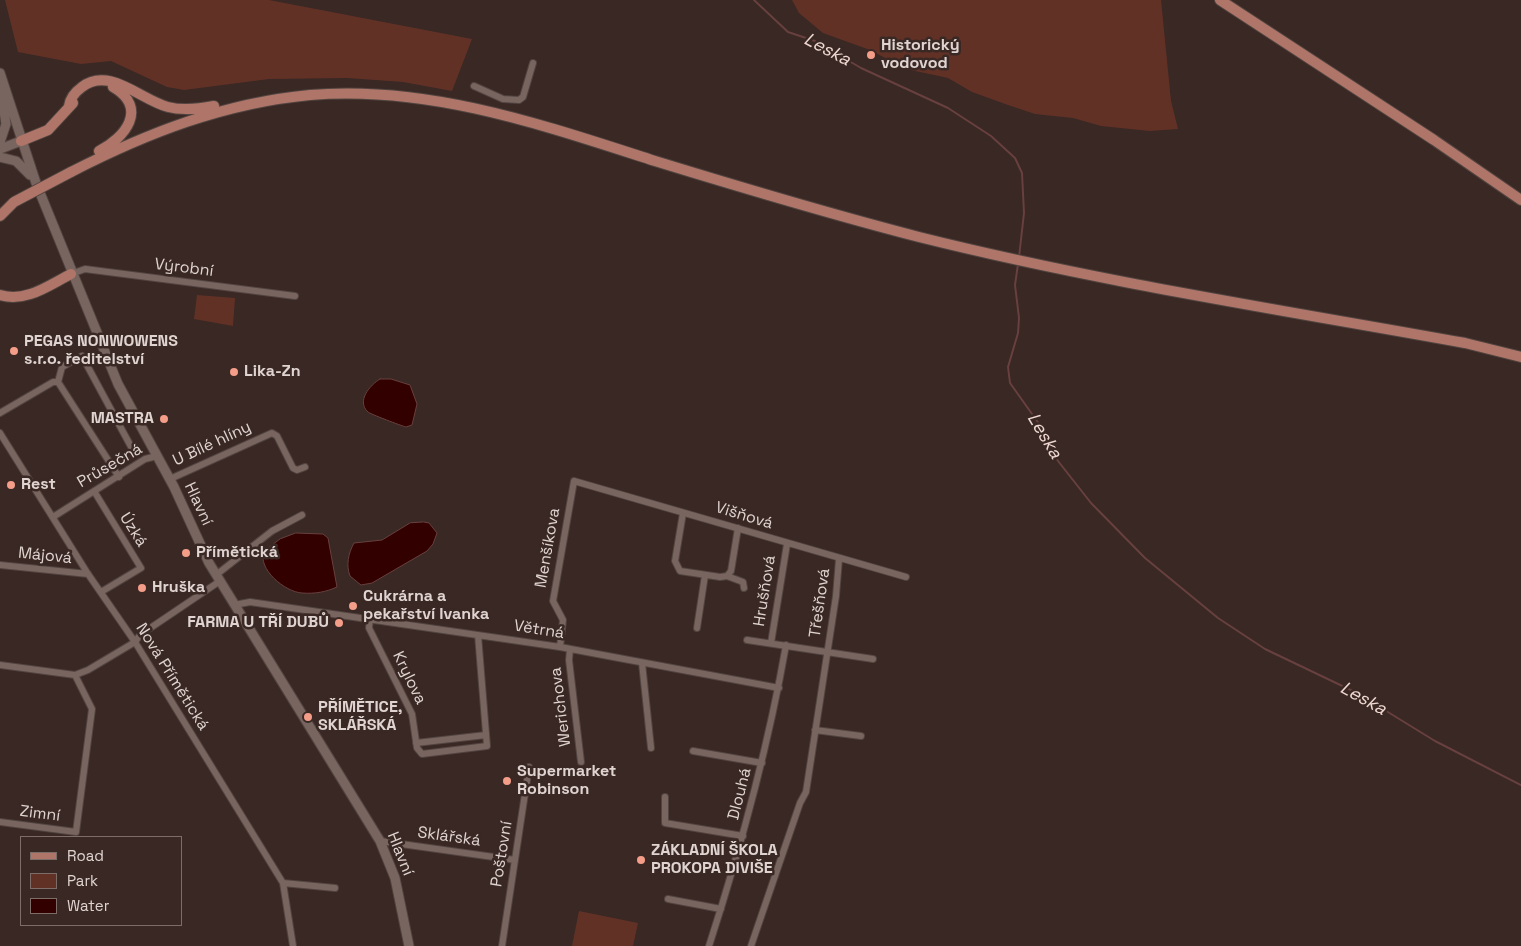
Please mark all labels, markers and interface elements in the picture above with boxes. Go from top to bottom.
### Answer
water label: Leska [800,29,854,71]
place label: Historický vodovod [881,36,960,74]
marker: Historický vodovod [865,49,877,61]
street label: Výrobní [153,255,215,281]
place label: PEGAS NONWOWENS s.r.o. ředitelství [24,332,178,370]
marker: PEGAS NONWOWENS s.r.o. ředitelství [8,345,20,357]
place label: Lika-Zn [244,362,301,382]
marker: Lika-Zn [228,366,240,378]
place label: MASTRA [91,409,154,429]
water label: Leska [1022,409,1066,463]
marker: MASTRA [158,413,170,425]
street label: U Bílé hlíny [170,418,254,470]
street label: Průsečná [74,440,146,492]
place label: Rest [21,475,56,495]
marker: Rest [5,479,17,491]
street label: Hlavní [180,479,216,529]
street label: Višňová [713,498,775,534]
street label: Menšíkova [532,507,564,589]
street label: Úzká [115,509,151,551]
place label: Přímětická [196,543,278,563]
street label: Májová [17,544,73,568]
marker: Přímětická [180,547,192,559]
street label: Hrušňová [750,554,780,628]
street label: Třešňová [806,567,834,639]
place label: Hruška [152,578,205,598]
marker: Hruška [136,582,148,594]
place label: Cukrárna a pekařství Ivanka [363,587,489,625]
marker: Cukrárna a pekařství Ivanka [347,600,359,612]
place label: FARMA U TŘÍ DUBŮ [187,613,329,633]
marker: FARMA U TŘÍ DUBŮ [333,617,345,629]
street label: Větrná [512,617,566,643]
street label: Nová Přímětická [131,620,213,734]
street label: Krylova [388,648,430,708]
street label: Werichova [547,666,575,748]
water label: Leska [1336,677,1390,721]
place label: PŘÍMĚTICE, SKLÁŘSKÁ [318,698,402,736]
marker: PŘÍMĚTICE, SKLÁŘSKÁ [302,711,314,723]
place label: Supermarket Robinson [517,762,616,800]
street label: Dlouhá [724,766,756,822]
marker: Supermarket Robinson [501,775,513,787]
street label: Zimní [19,802,61,826]
street label: Poštovní [487,820,517,888]
street label: Sklářská [416,823,482,851]
street label: Hlavní [383,829,417,879]
legend [20,836,182,926]
place label: ZÁKLADNÍ ŠKOLA PROKOPA DIVIŠE [651,841,778,879]
text: Road [67,846,104,865]
marker: ZÁKLADNÍ ŠKOLA PROKOPA DIVIŠE [635,854,647,866]
text: Park [67,871,98,890]
text: Water [67,896,109,915]

